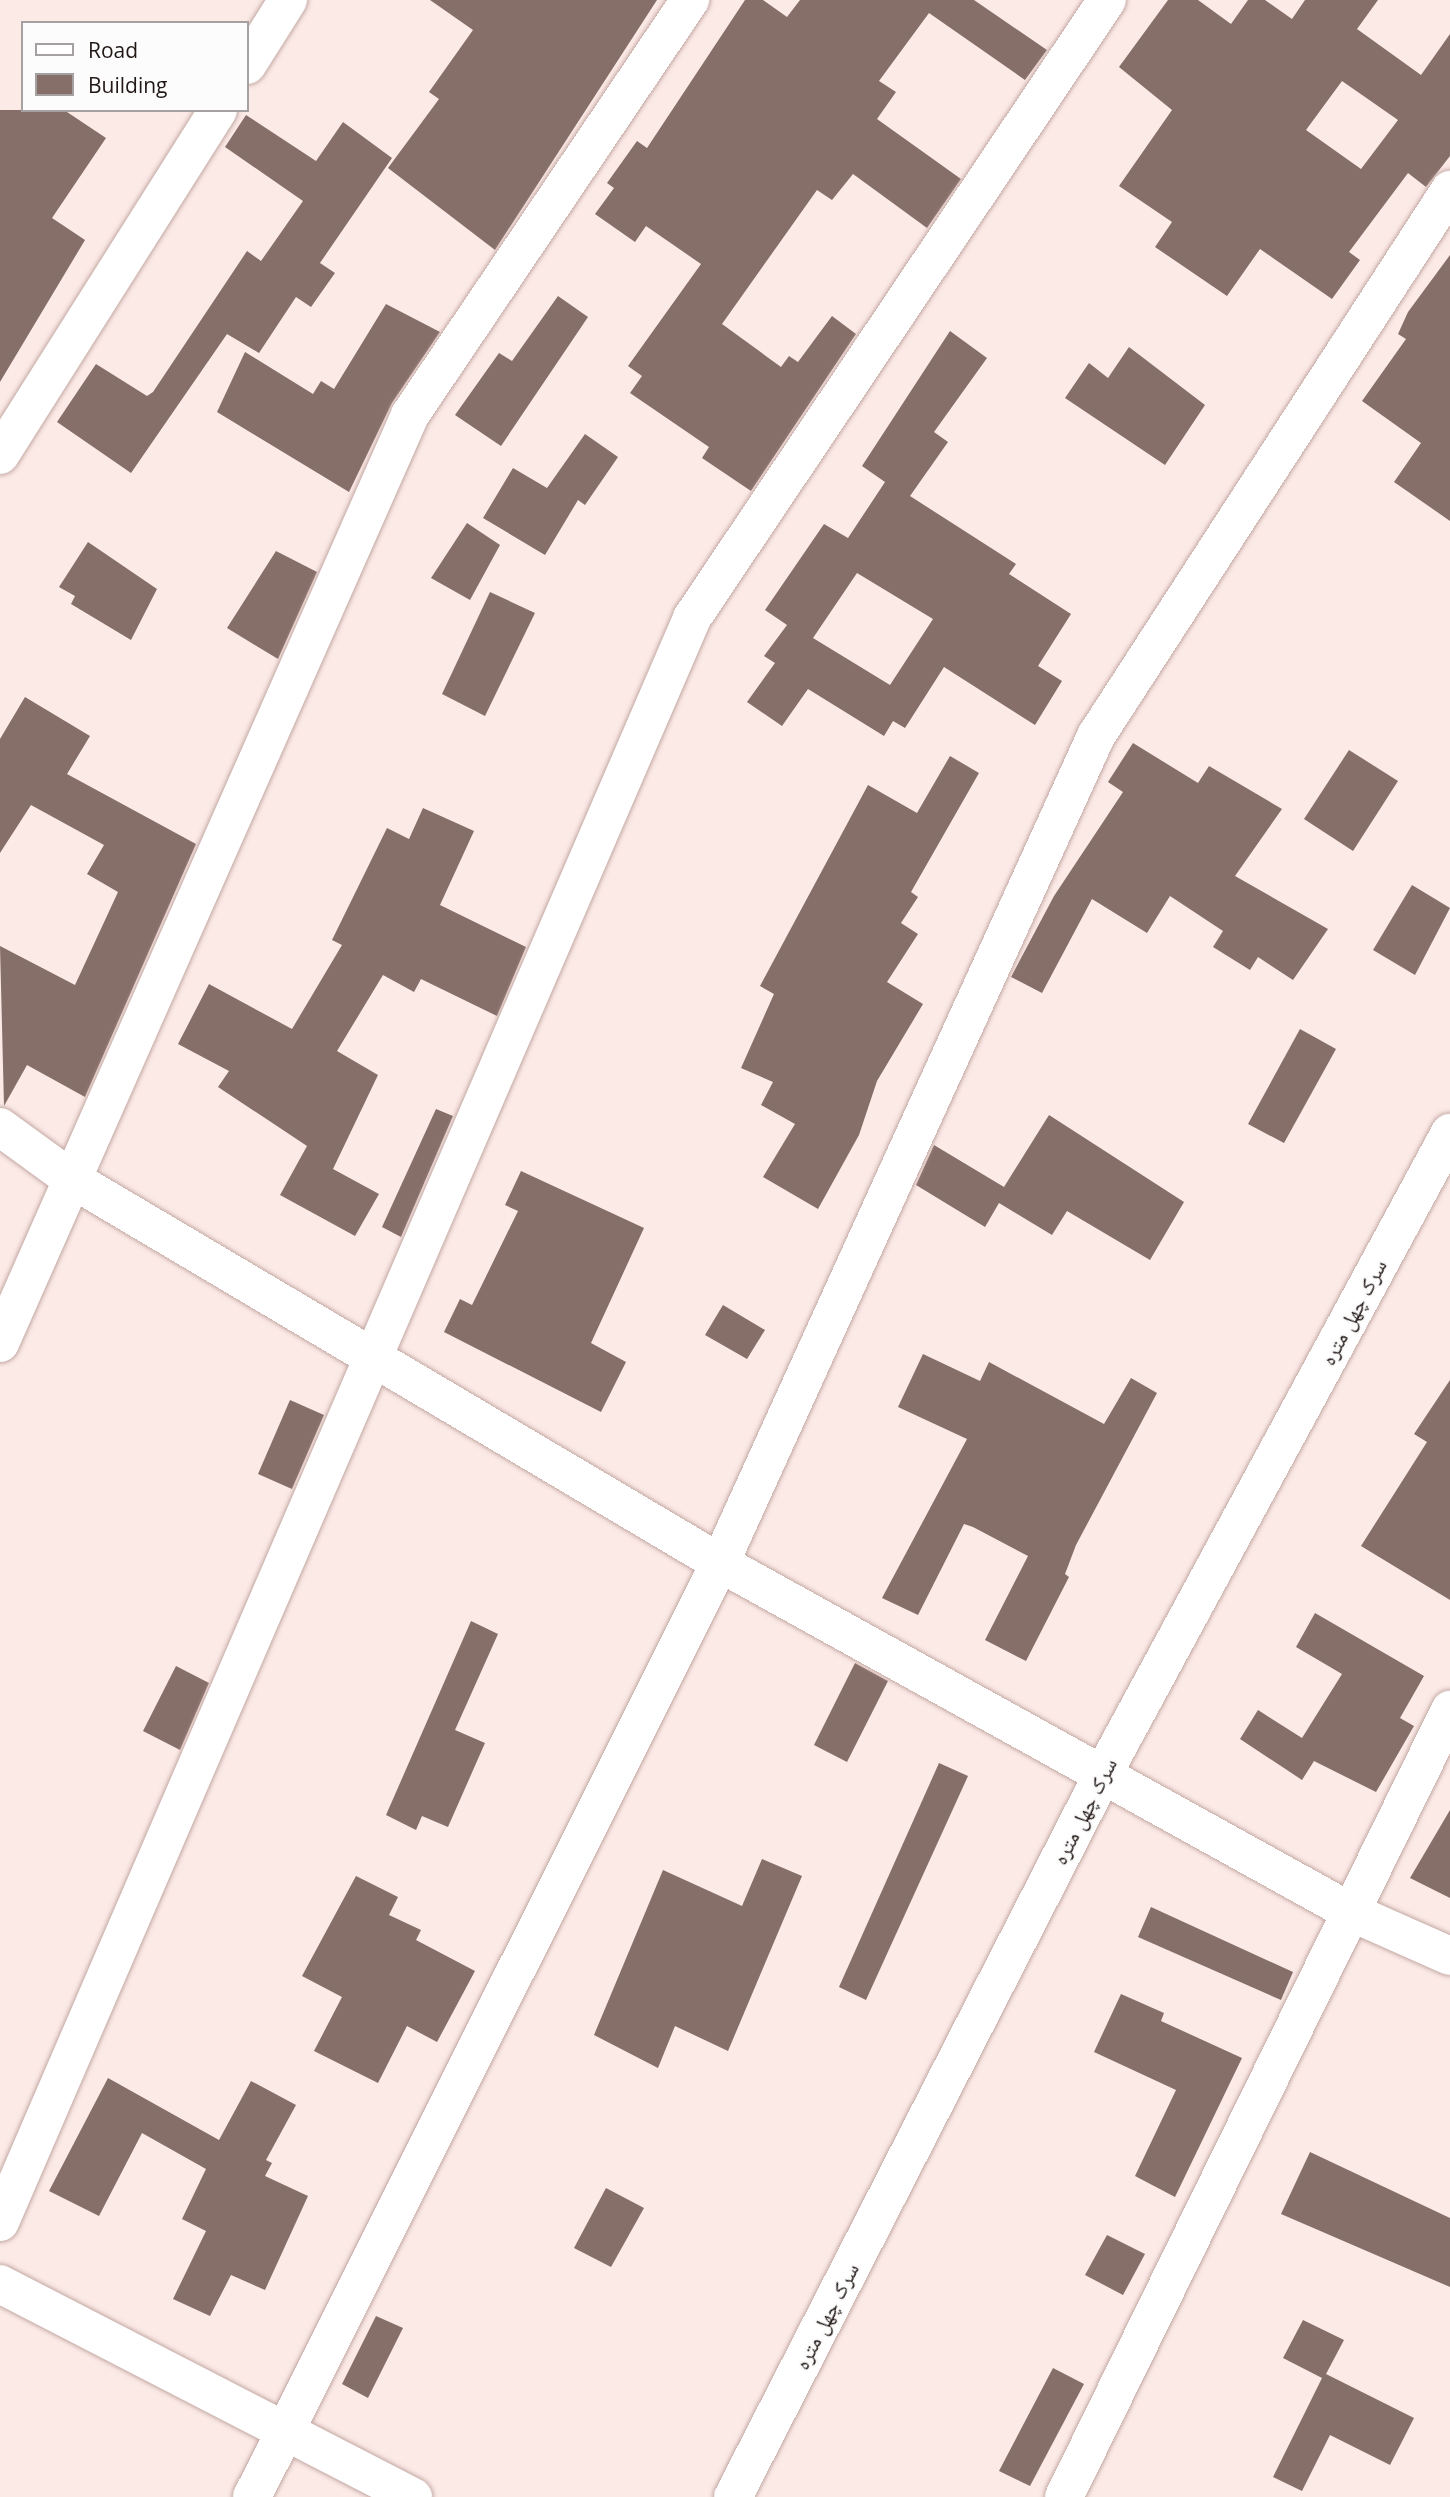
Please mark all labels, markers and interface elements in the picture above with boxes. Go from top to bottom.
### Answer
legend [21,21,248,112]
text: Road [88,36,138,64]
text: Building [88,71,167,99]
street label: سرک چهل متره [1315,1255,1391,1369]
street label: سرک چهل متره [1046,1753,1122,1869]
street label: سرک چهل متره [788,2258,864,2374]

